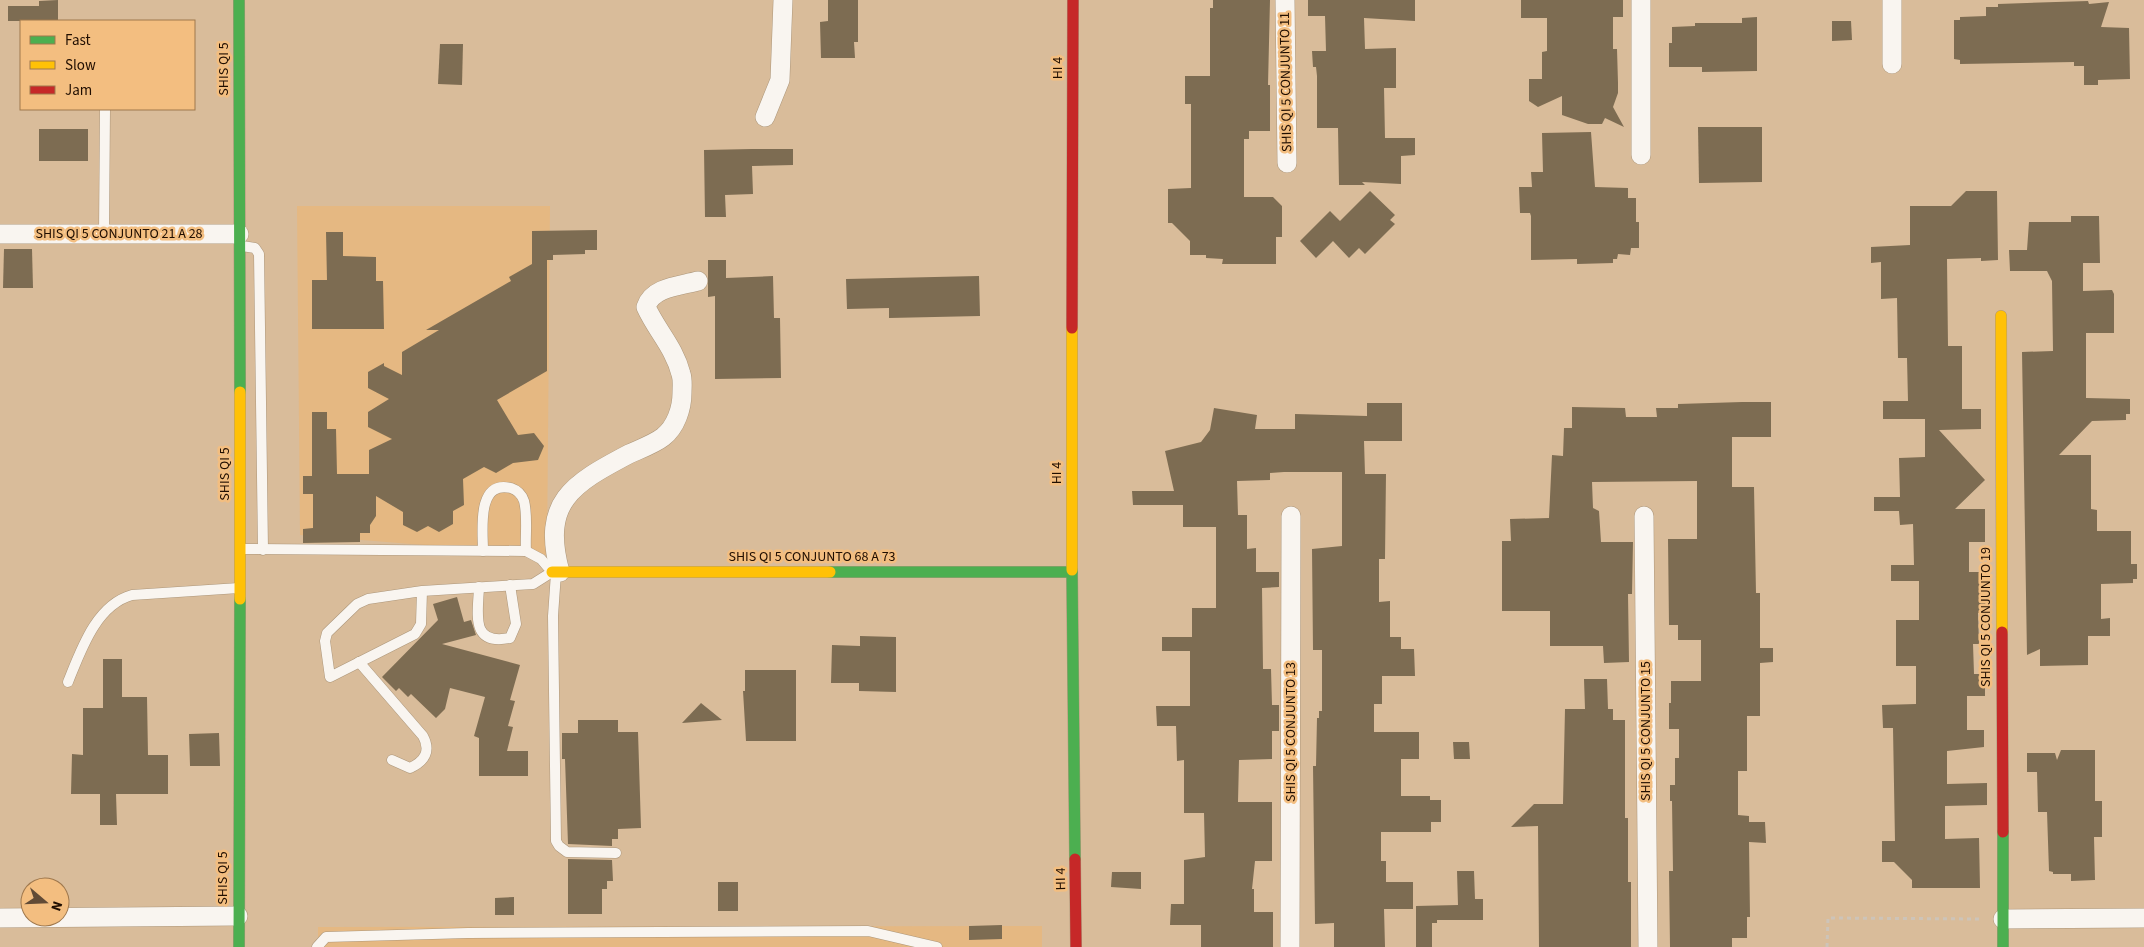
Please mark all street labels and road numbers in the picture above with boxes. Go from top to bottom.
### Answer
street label: SHIS QI 5 CONJUNTO 11 [1275,12,1297,152]
street label: SHIS QI 5 [214,42,234,96]
street label: HI 4 [1048,57,1068,79]
street label: SHIS QI 5 CONJUNTO 21 A 28 [35,224,203,244]
street label: SHIS QI 5 [215,447,235,501]
street label: HI 4 [1047,462,1067,484]
street label: SHIS QI 5 CONJUNTO 68 A 73 [728,547,896,567]
street label: SHIS QI 5 CONJUNTO 19 [1976,547,1996,687]
street label: SHIS QI 5 CONJUNTO 15 [1636,661,1656,801]
street label: SHIS QI 5 CONJUNTO 13 [1281,662,1301,802]
street label: SHIS QI 5 [213,851,233,905]
street label: HI 4 [1051,868,1071,890]

